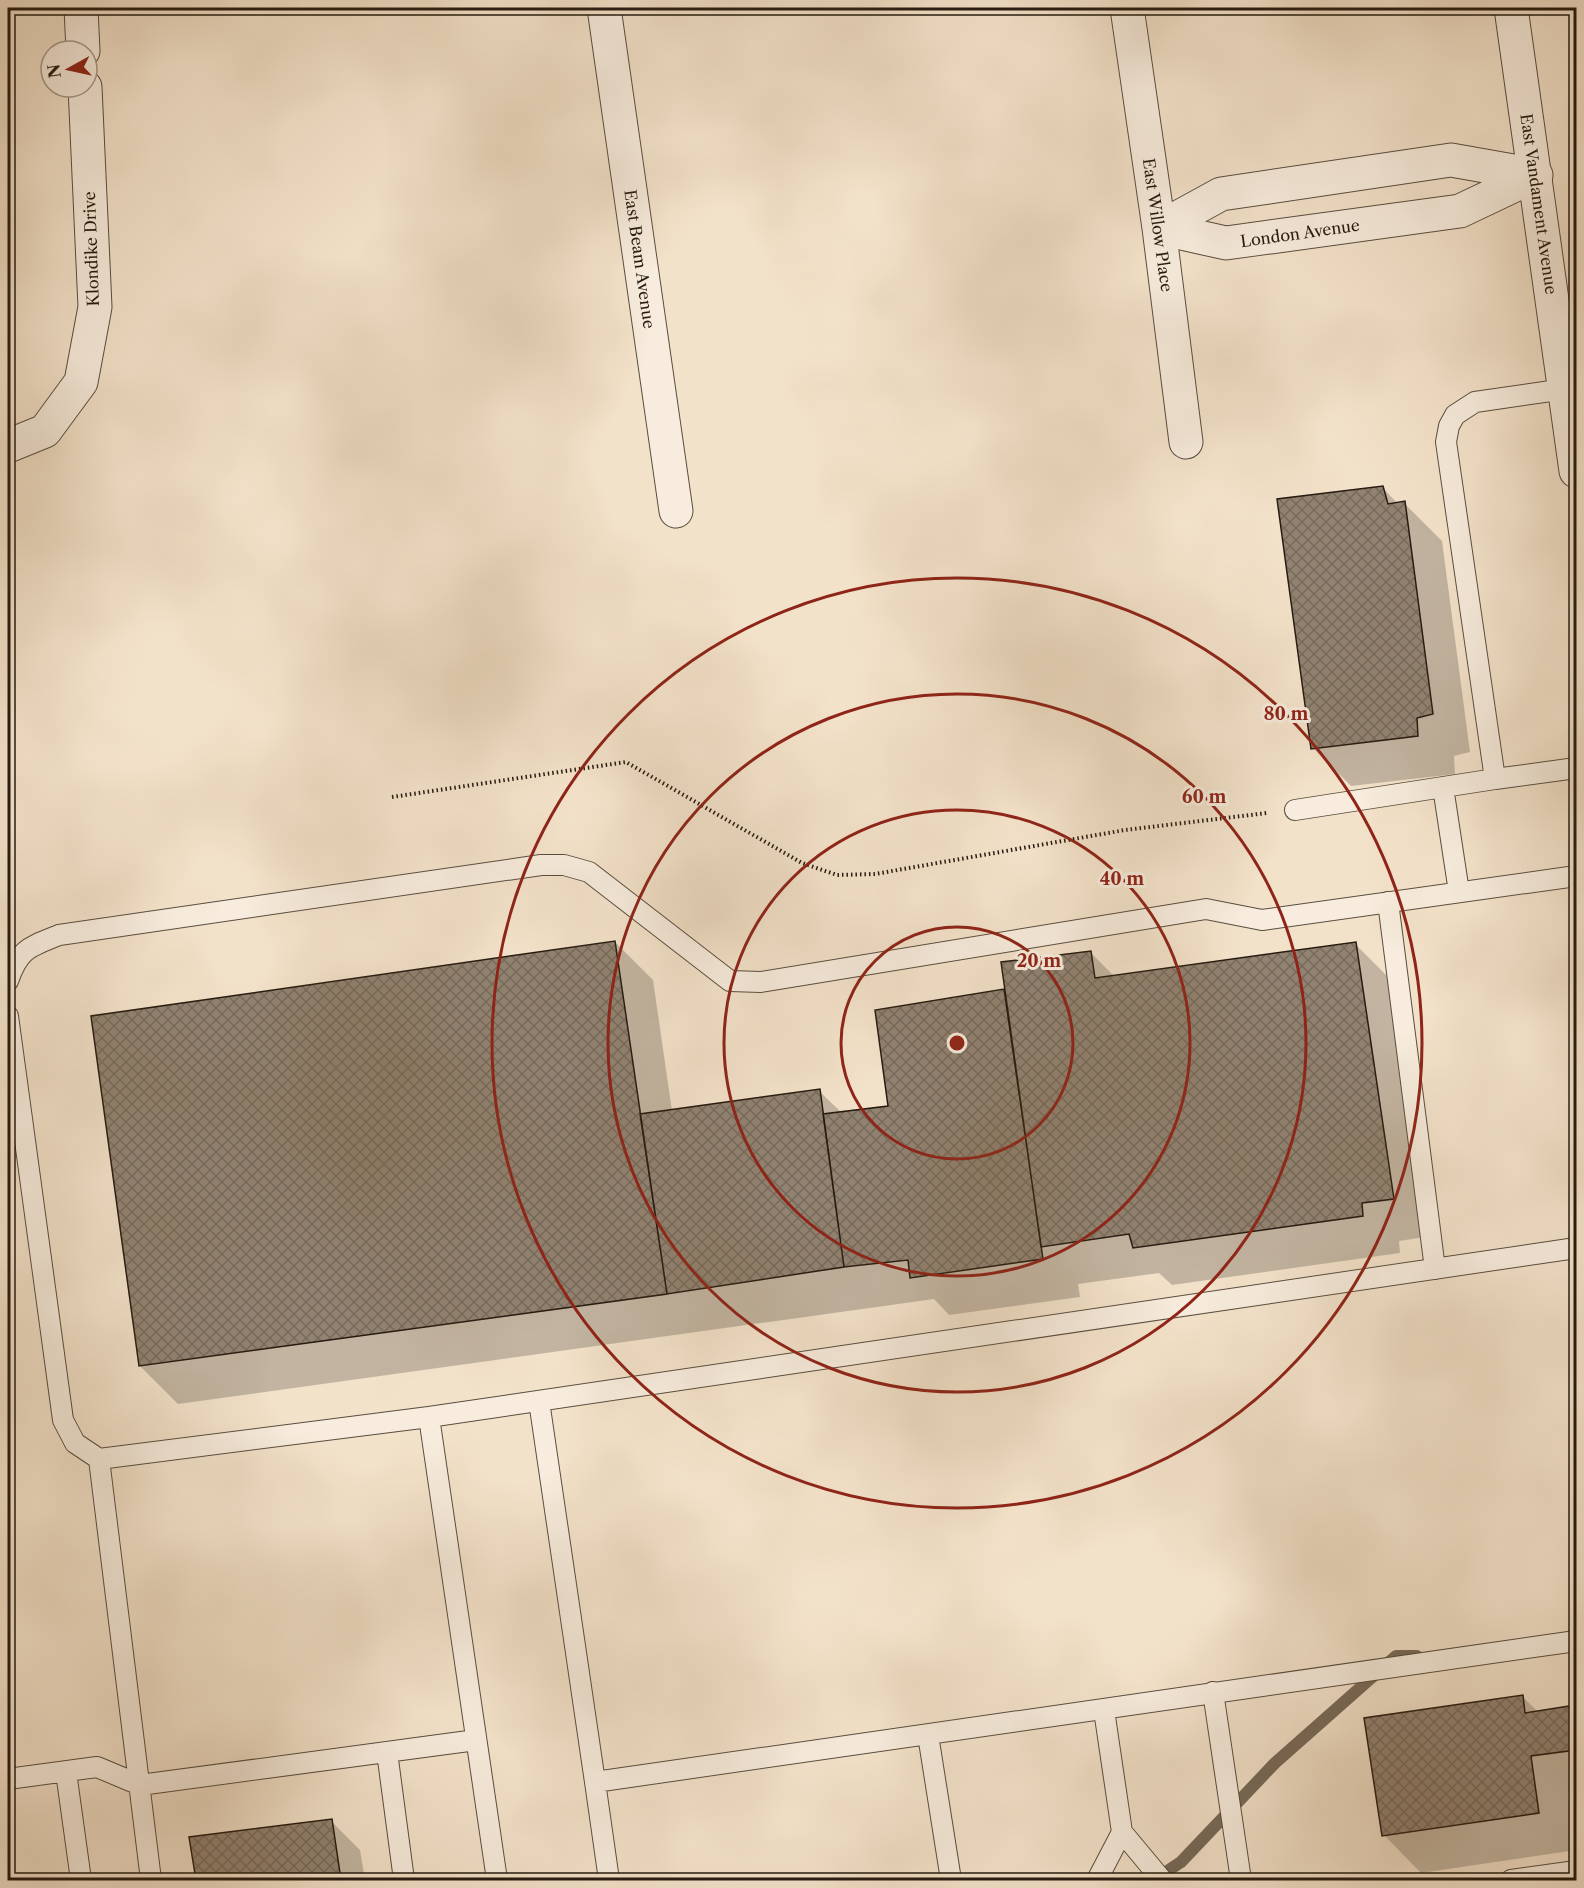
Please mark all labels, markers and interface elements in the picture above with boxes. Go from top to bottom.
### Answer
north arrow [39,39,99,99]
text: N [43,63,65,79]
street label: East Vandament Avenue [1516,112,1562,296]
street label: East Willow Place [1139,157,1177,293]
street label: East Beam Avenue [620,188,660,330]
street label: Klondike Drive [79,191,103,307]
street label: London Avenue [1239,215,1361,251]
text: 80 m [1263,703,1309,725]
text: 60 m [1182,786,1226,808]
text: 40 m [1100,868,1144,890]
text: 20 m [1017,950,1061,972]
centre of rings [947,1033,967,1053]

